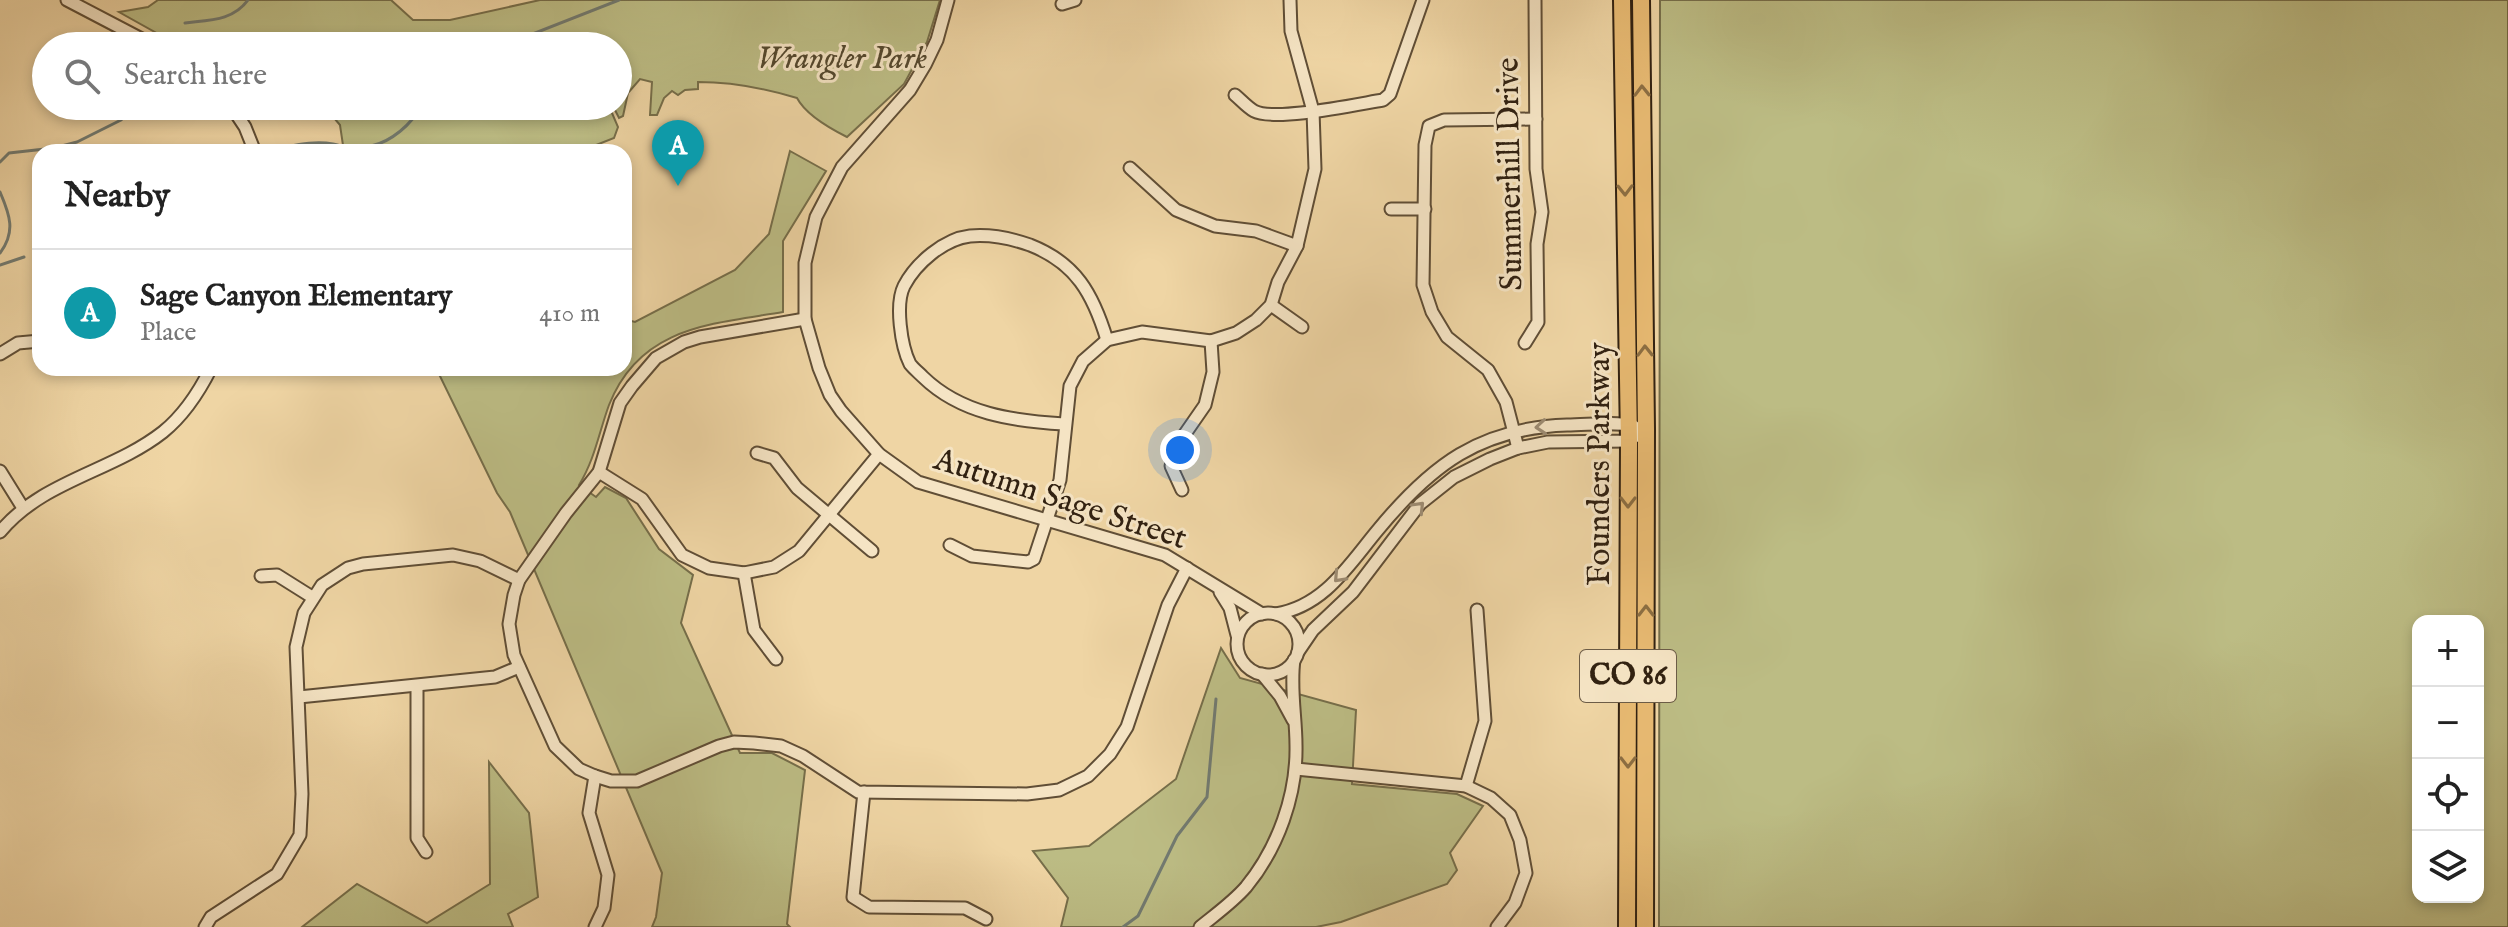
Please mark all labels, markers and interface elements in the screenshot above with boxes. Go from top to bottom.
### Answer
search box [32,32,632,120]
park label: Wrangler Park [757,39,927,80]
icon: search [60,54,104,98]
text: Search here [124,57,267,95]
street label: Summerhill Drive [1488,57,1534,291]
one-way arrow [1633,84,1651,97]
pin: A [652,120,704,186]
text: Nearby [64,175,170,218]
one-way arrow [1616,184,1634,197]
text: Sage Canyon Elementary [140,278,452,316]
text: A [81,297,99,330]
text: 410 m [539,297,600,330]
text: Place [140,316,196,349]
street label: Founders Parkway [1580,342,1621,586]
one-way arrow [1637,344,1654,357]
one-way arrow [1534,418,1547,435]
your location [1160,430,1200,470]
street label: Autumn Sage Street [928,440,1192,560]
one-way arrow [1619,496,1637,509]
one-way arrow [1410,502,1424,516]
one-way arrow [1335,567,1349,582]
one-way arrow [1637,604,1655,617]
map controls [2412,615,2484,903]
button: + [2412,615,2484,687]
road number: CO 86 [1580,650,1676,702]
button: − [2412,687,2484,759]
one-way arrow [1619,756,1637,769]
button: locate [2412,759,2484,831]
button: layers [2412,831,2484,903]

